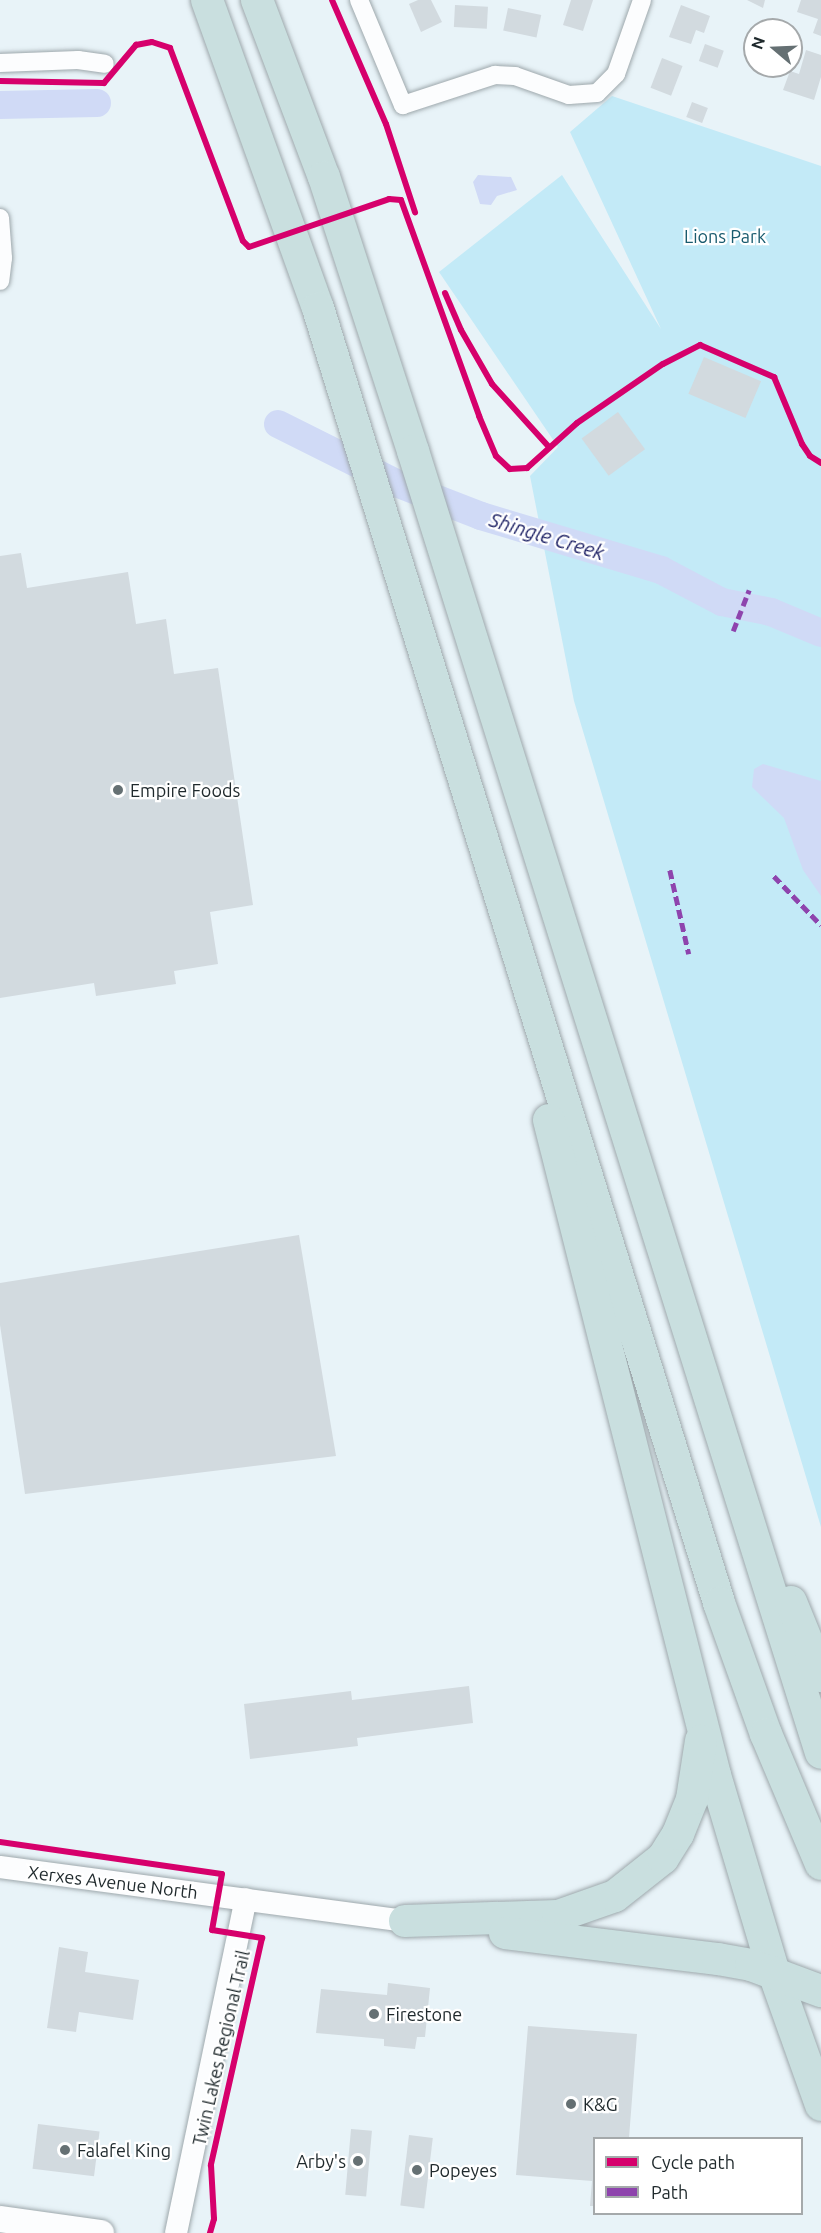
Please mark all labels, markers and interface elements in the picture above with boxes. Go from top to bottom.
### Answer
north arrow [743,18,803,78]
text: N [747,34,768,51]
park label: Lions Park [684,225,766,247]
water label: Shingle Creek [487,507,607,565]
place label: Empire Foods [130,779,240,801]
marker: Empire Foods [111,783,125,797]
street label: Xerxes Avenue North [27,1861,199,1903]
street label: Twin Lakes Regional Trail [188,1948,254,2148]
place label: Firestone [386,2003,462,2025]
marker: Firestone [367,2007,381,2021]
place label: K&G [583,2093,618,2115]
marker: K&G [564,2097,578,2111]
legend [593,2137,803,2215]
place label: Falafel King [77,2139,171,2161]
marker: Falafel King [58,2143,72,2157]
place label: Arby's [296,2150,346,2172]
text: Cycle path [651,2152,735,2172]
marker: Arby's [351,2154,365,2168]
place label: Popeyes [429,2159,497,2181]
marker: Popeyes [410,2163,424,2177]
text: Path [651,2182,688,2202]

